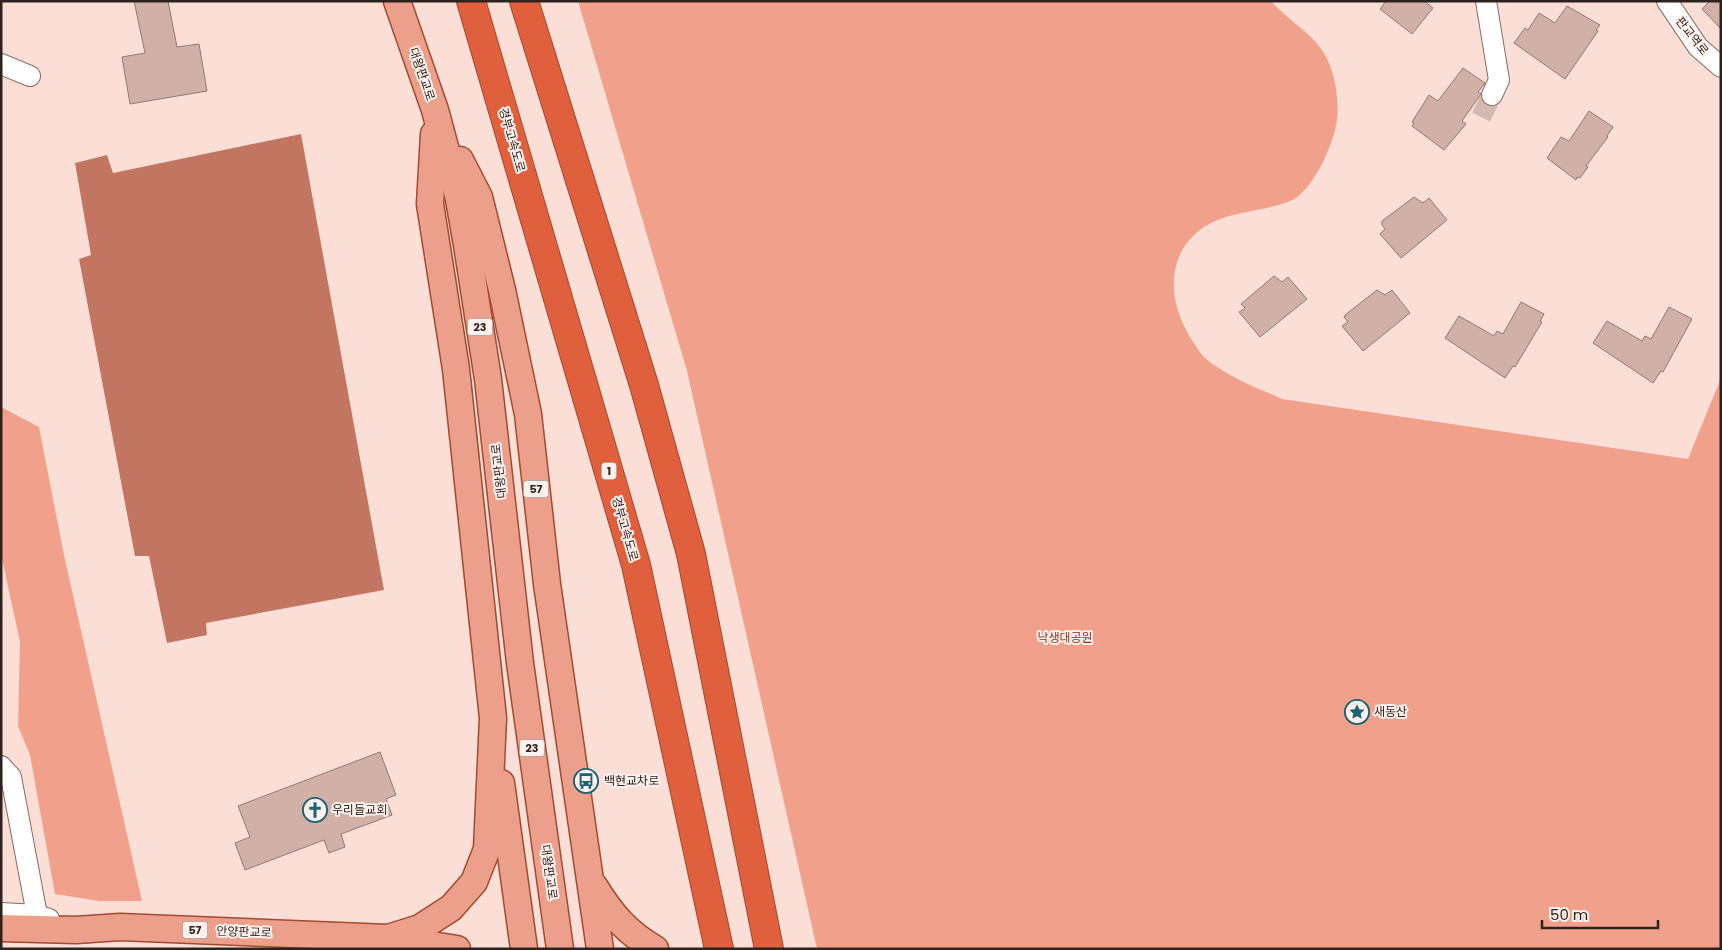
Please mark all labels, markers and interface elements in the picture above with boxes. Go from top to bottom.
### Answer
street label: 판교역로 [1672,13,1713,58]
street label: 대왕판교로 [405,45,439,103]
street label: 경부고속도로 [495,106,530,174]
road number: 23 [468,318,492,336]
street label: 대왕판교로 [487,443,510,499]
road number: 1 [602,462,616,480]
road number: 57 [524,480,548,498]
street label: 경부고속도로 [608,495,643,563]
park label: 낙생대공원 [1037,629,1093,646]
place icon: 새동산 [1344,699,1370,725]
place label: 새동산 [1374,703,1407,720]
road number: 23 [520,740,544,756]
bus stop icon: 백현교차로 [573,768,599,794]
place label: 백현교차로 [604,772,659,789]
church icon: 우리들교회 [302,797,328,823]
place label: 우리들교회 [332,801,387,818]
street label: 대왕판교로 [537,843,562,900]
scale bar [1542,898,1658,930]
text: 50 m [1550,904,1588,925]
road number: 57 [182,922,208,938]
street label: 안양판교로 [216,922,272,941]

